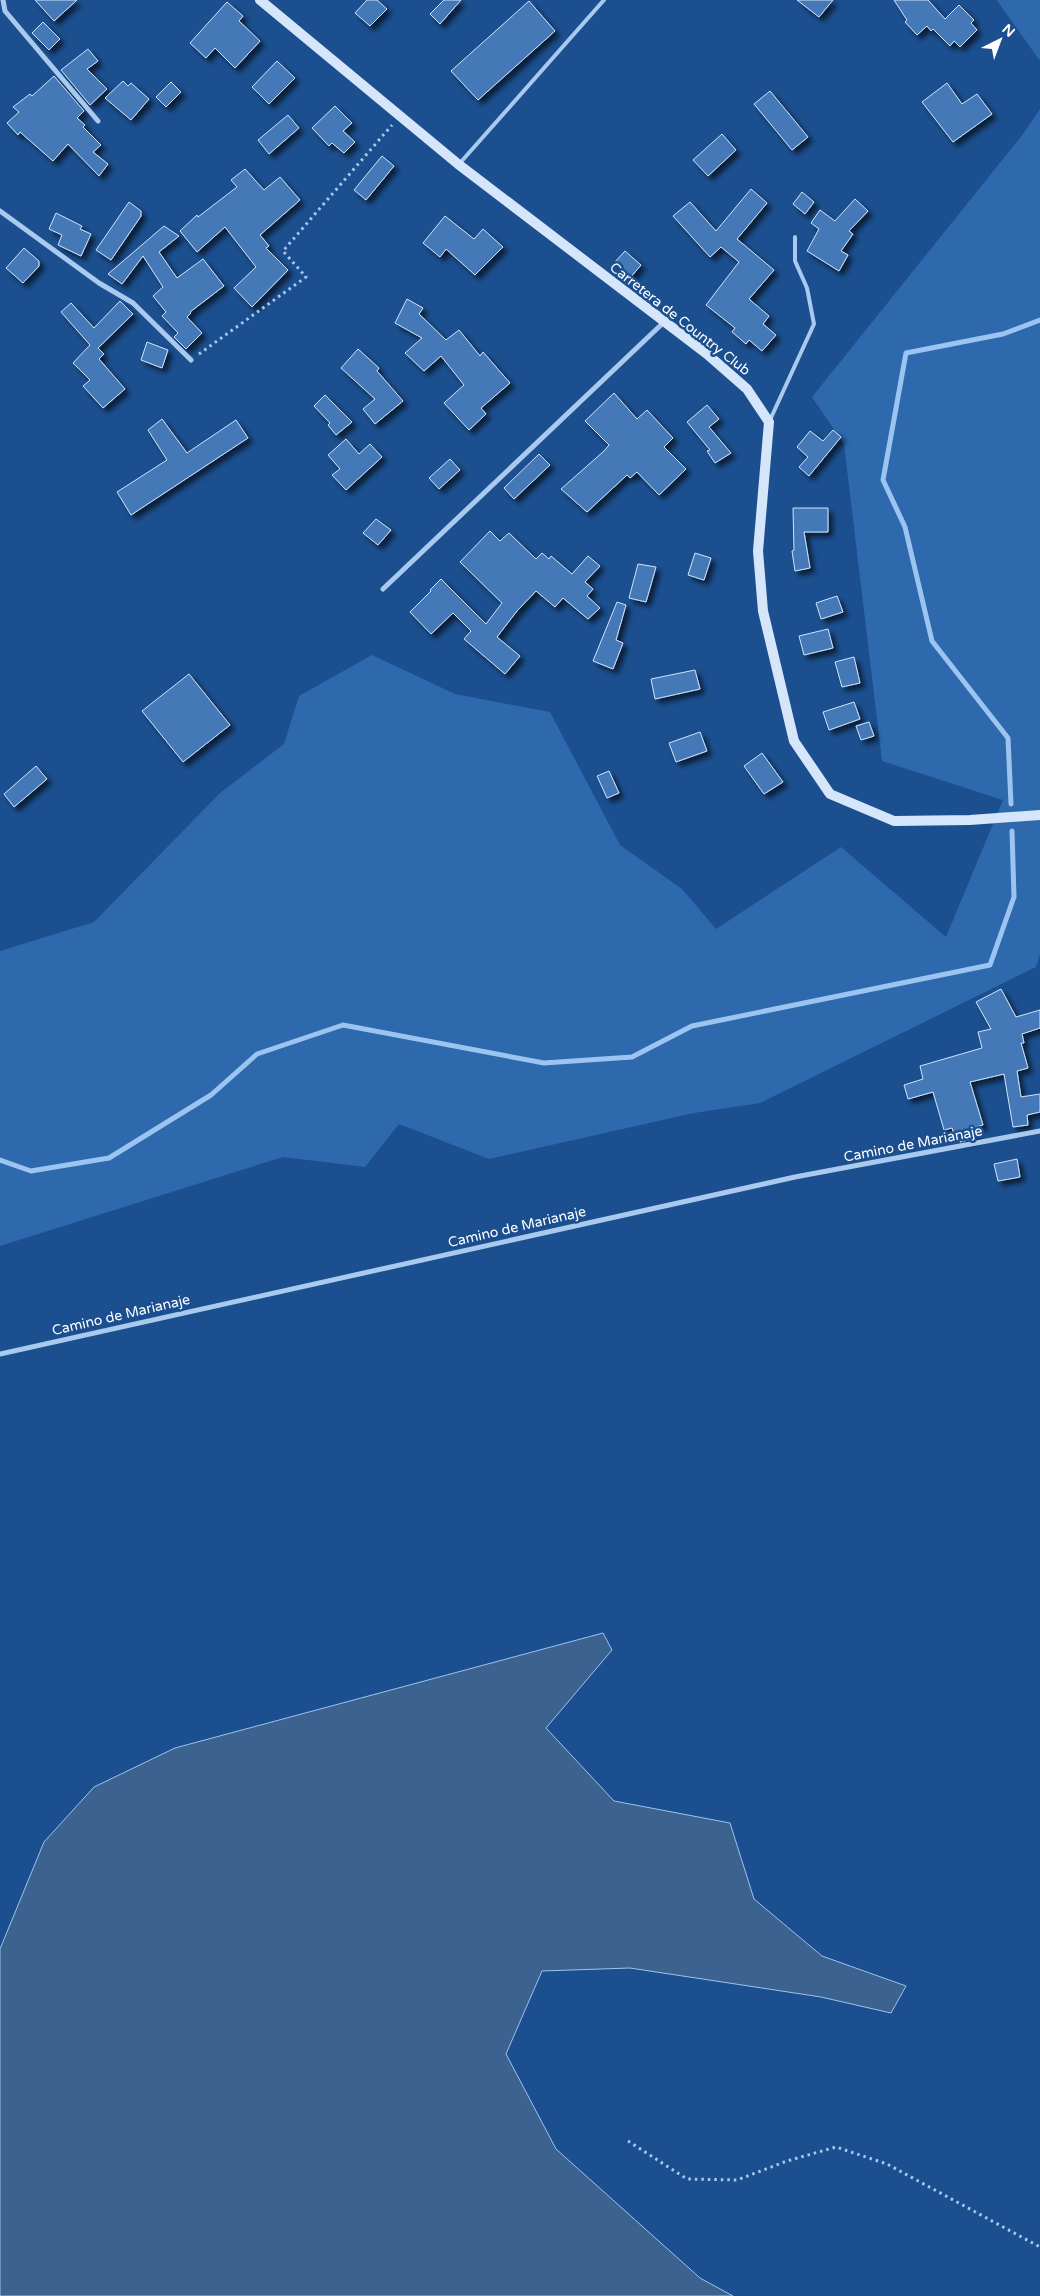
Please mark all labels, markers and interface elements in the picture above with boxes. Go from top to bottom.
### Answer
north arrow [975,15,1025,65]
text: N [998,21,1018,41]
street label: Carretera de Country Club [606,259,754,379]
street label: Camino de Marianaje [842,1122,984,1166]
street label: Camino de Marianaje [446,1203,588,1251]
street label: Camino de Marianaje [50,1291,192,1339]

